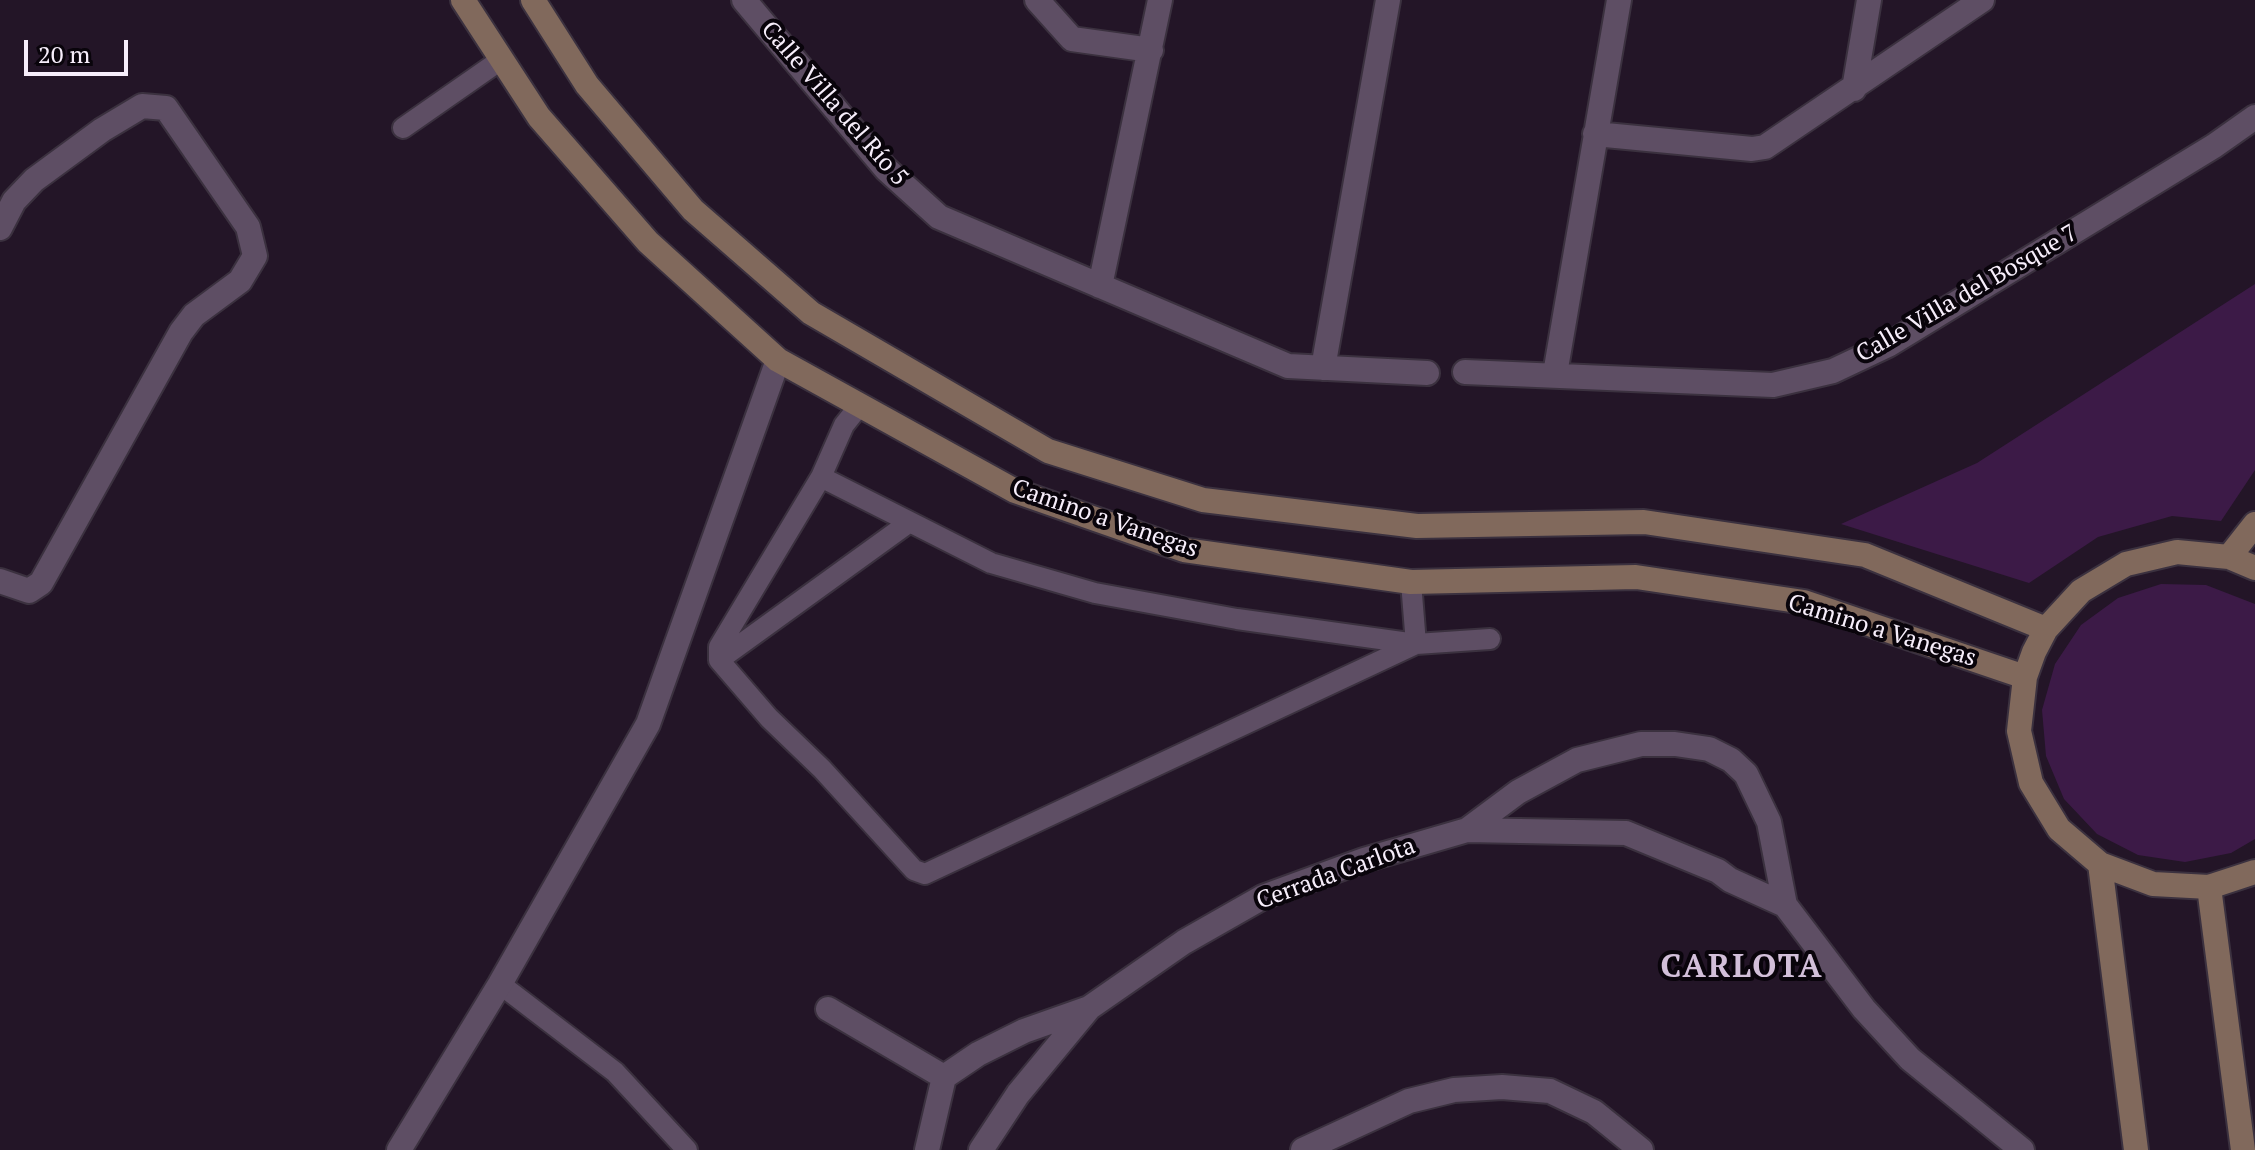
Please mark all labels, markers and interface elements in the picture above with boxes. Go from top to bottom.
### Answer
street label: Calle Villa del Río 5 [755,16,913,192]
scale bar [28,24,132,74]
text: 20 m [38,38,90,70]
street label: Calle Villa del Bosque 7 [1851,219,2083,369]
street label: Camino a Vanegas [1008,474,1202,564]
street label: Camino a Vanegas [1785,589,1979,673]
street label: Cerrada Carlota [1253,832,1419,916]
district label: CARLOTA [1660,949,1824,987]

